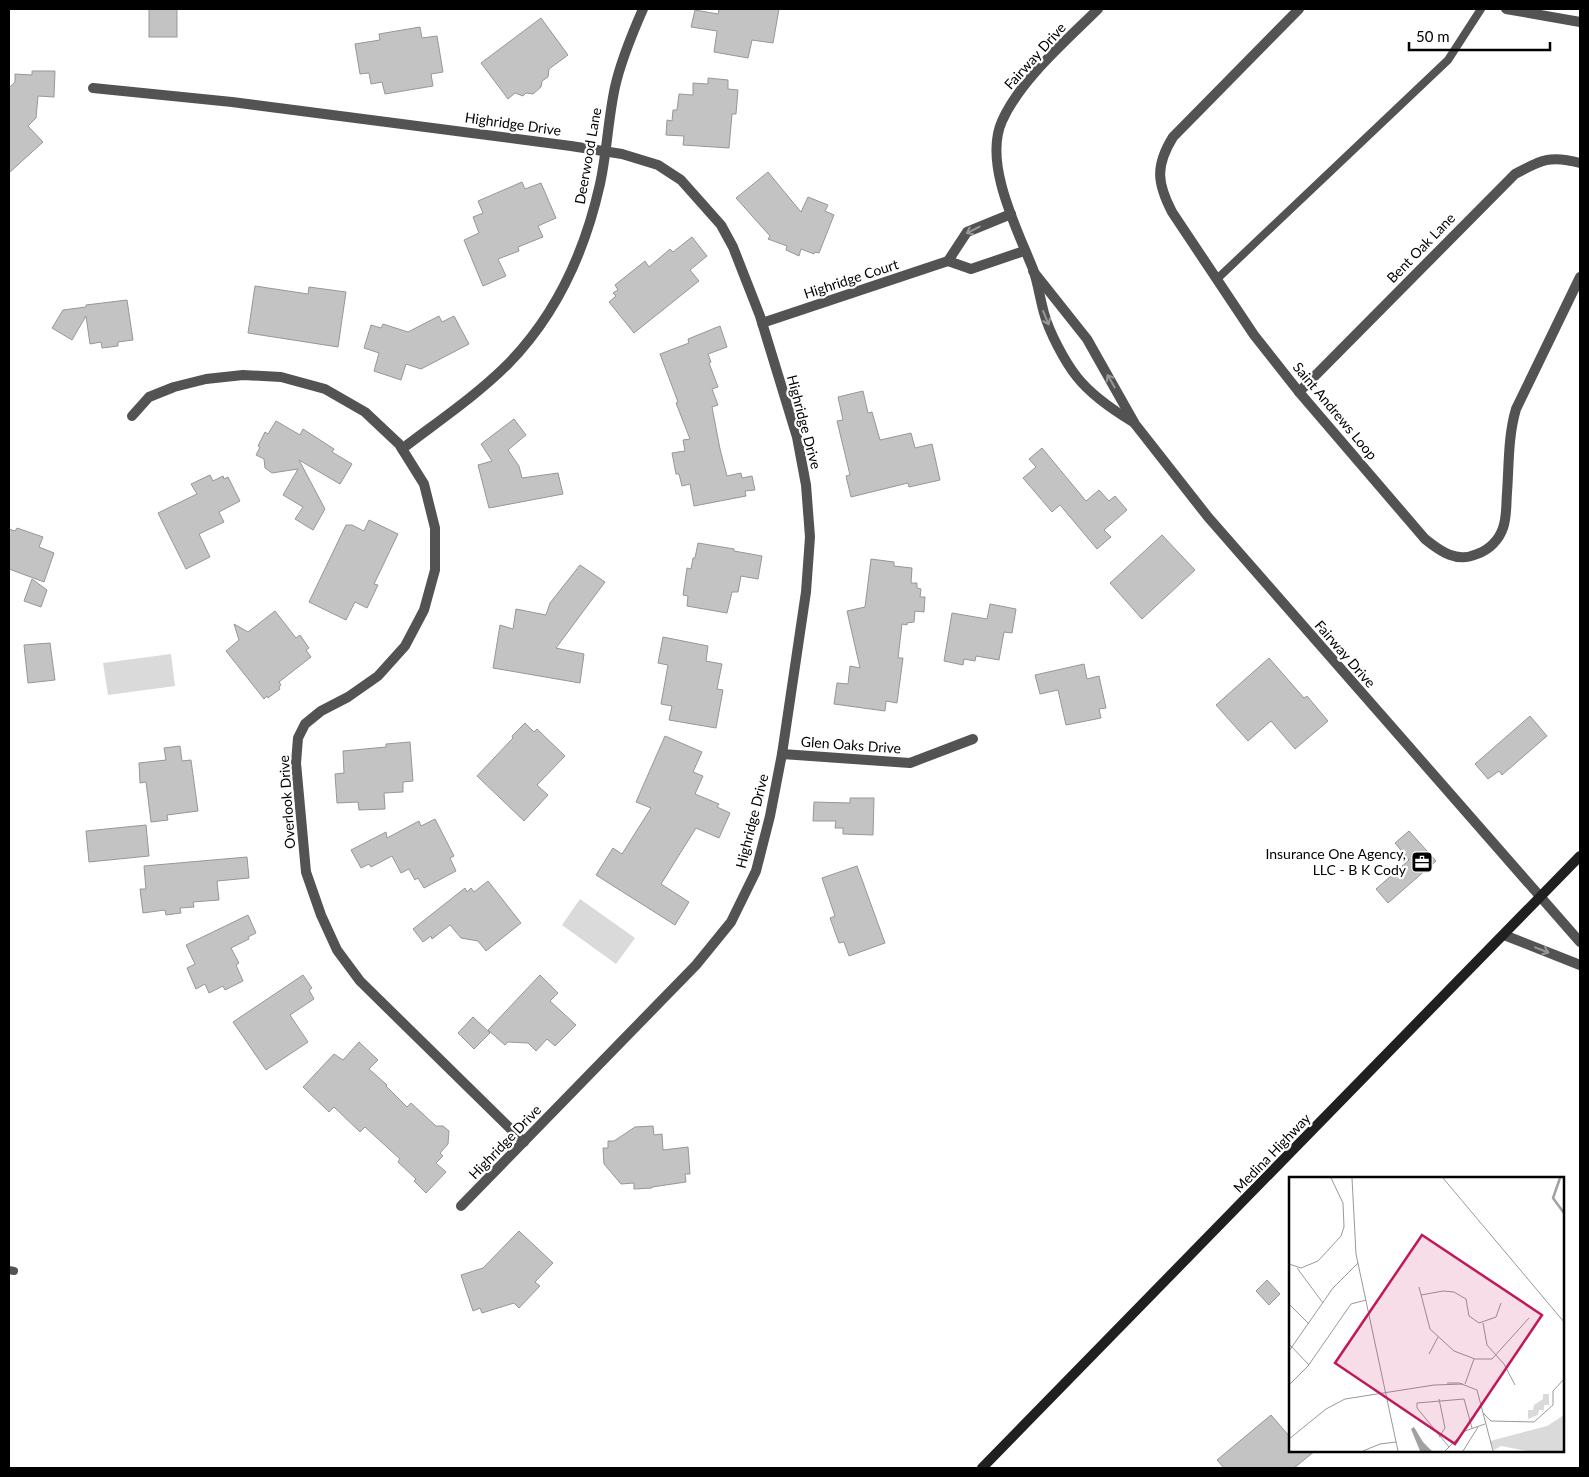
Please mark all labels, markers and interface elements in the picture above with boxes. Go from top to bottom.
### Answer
street label: Fairway Drive [1000,19,1069,93]
scale bar [1409,20,1550,52]
text: 50 m [1416,27,1450,45]
street label: Deerwood Lane [571,106,604,206]
street label: Highridge Drive [464,108,562,139]
street label: Bent Oak Lane [1383,209,1458,286]
one-way arrow [966,225,981,235]
street label: Highridge Court [801,255,900,302]
one-way arrow [1042,310,1051,325]
street label: Saint Andrews Loop [1290,359,1381,463]
street label: Highridge Drive [784,373,825,471]
one-way arrow [1106,374,1116,389]
street label: Fairway Drive [1311,616,1379,691]
street label: Glen Oaks Drive [800,733,902,756]
street label: Overlook Drive [275,755,298,849]
street label: Highridge Drive [732,772,771,870]
place label: Insurance One Agency, LLC - B K Cody [1265,845,1407,878]
office icon: Insurance One Agency, LLC - B K Cody [1410,850,1434,874]
one-way arrow [1534,946,1550,955]
street label: Highridge Drive [465,1101,544,1182]
street label: Medina Highway [1230,1109,1314,1196]
inset map [1289,1177,1564,1452]

